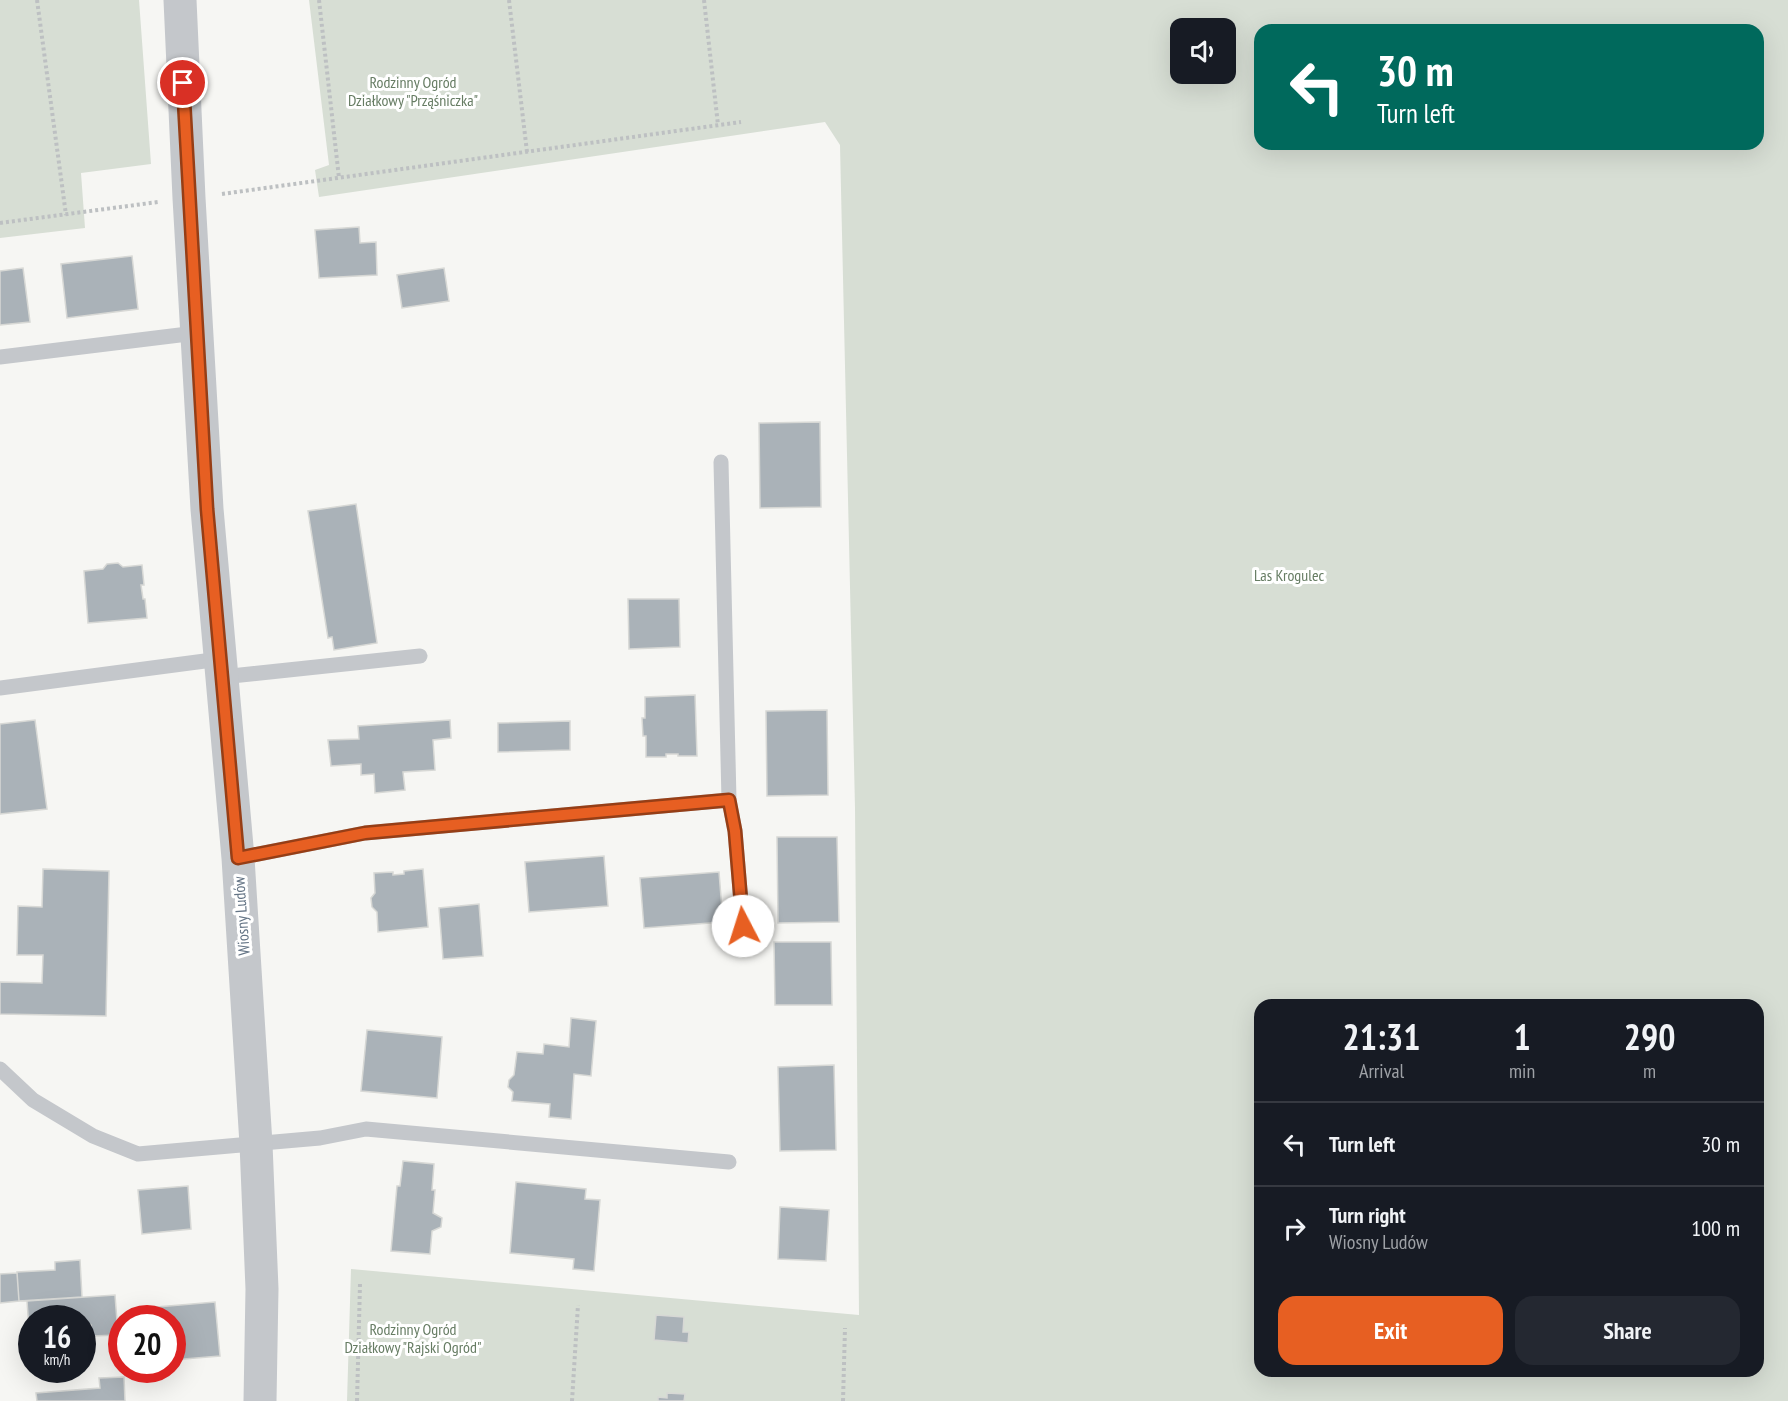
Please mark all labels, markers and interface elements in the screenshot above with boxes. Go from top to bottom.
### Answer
map controls [1170,18,1236,84]
button: sound [1170,18,1236,84]
text: 30 m [1377,43,1454,98]
icon: left [1278,48,1356,126]
pin [157,57,208,108]
icon: arrive [166,66,199,99]
park label: Rodzinny Ogród Działkowy "Prząśniczka" [348,72,478,110]
text: Turn left [1377,96,1455,130]
park label: Las Krogulec [1254,565,1324,585]
street label: Wiosny Ludów [228,875,254,956]
position arrow [711,894,775,958]
text: 21:31 [1343,1013,1420,1060]
text: 1 [1513,1013,1531,1060]
text: 290 [1624,1013,1675,1060]
text: Arrival [1359,1058,1404,1084]
text: min [1509,1058,1535,1084]
text: m [1643,1058,1656,1084]
icon: left [1278,1128,1311,1161]
text: Turn left [1329,1130,1395,1158]
text: 30 m [1701,1130,1740,1158]
text: Turn right [1329,1201,1406,1229]
icon: right [1278,1212,1311,1245]
text: 100 m [1691,1214,1740,1242]
text: Wiosny Ludów [1329,1229,1428,1255]
button: Exit [1278,1296,1503,1365]
button: Share [1515,1296,1740,1365]
speed limit sign: 20 [108,1305,186,1383]
text: 16 [43,1317,71,1356]
park label: Rodzinny Ogród Działkowy "Rajski Ogród" [344,1319,482,1357]
text: km/h [44,1350,70,1369]

